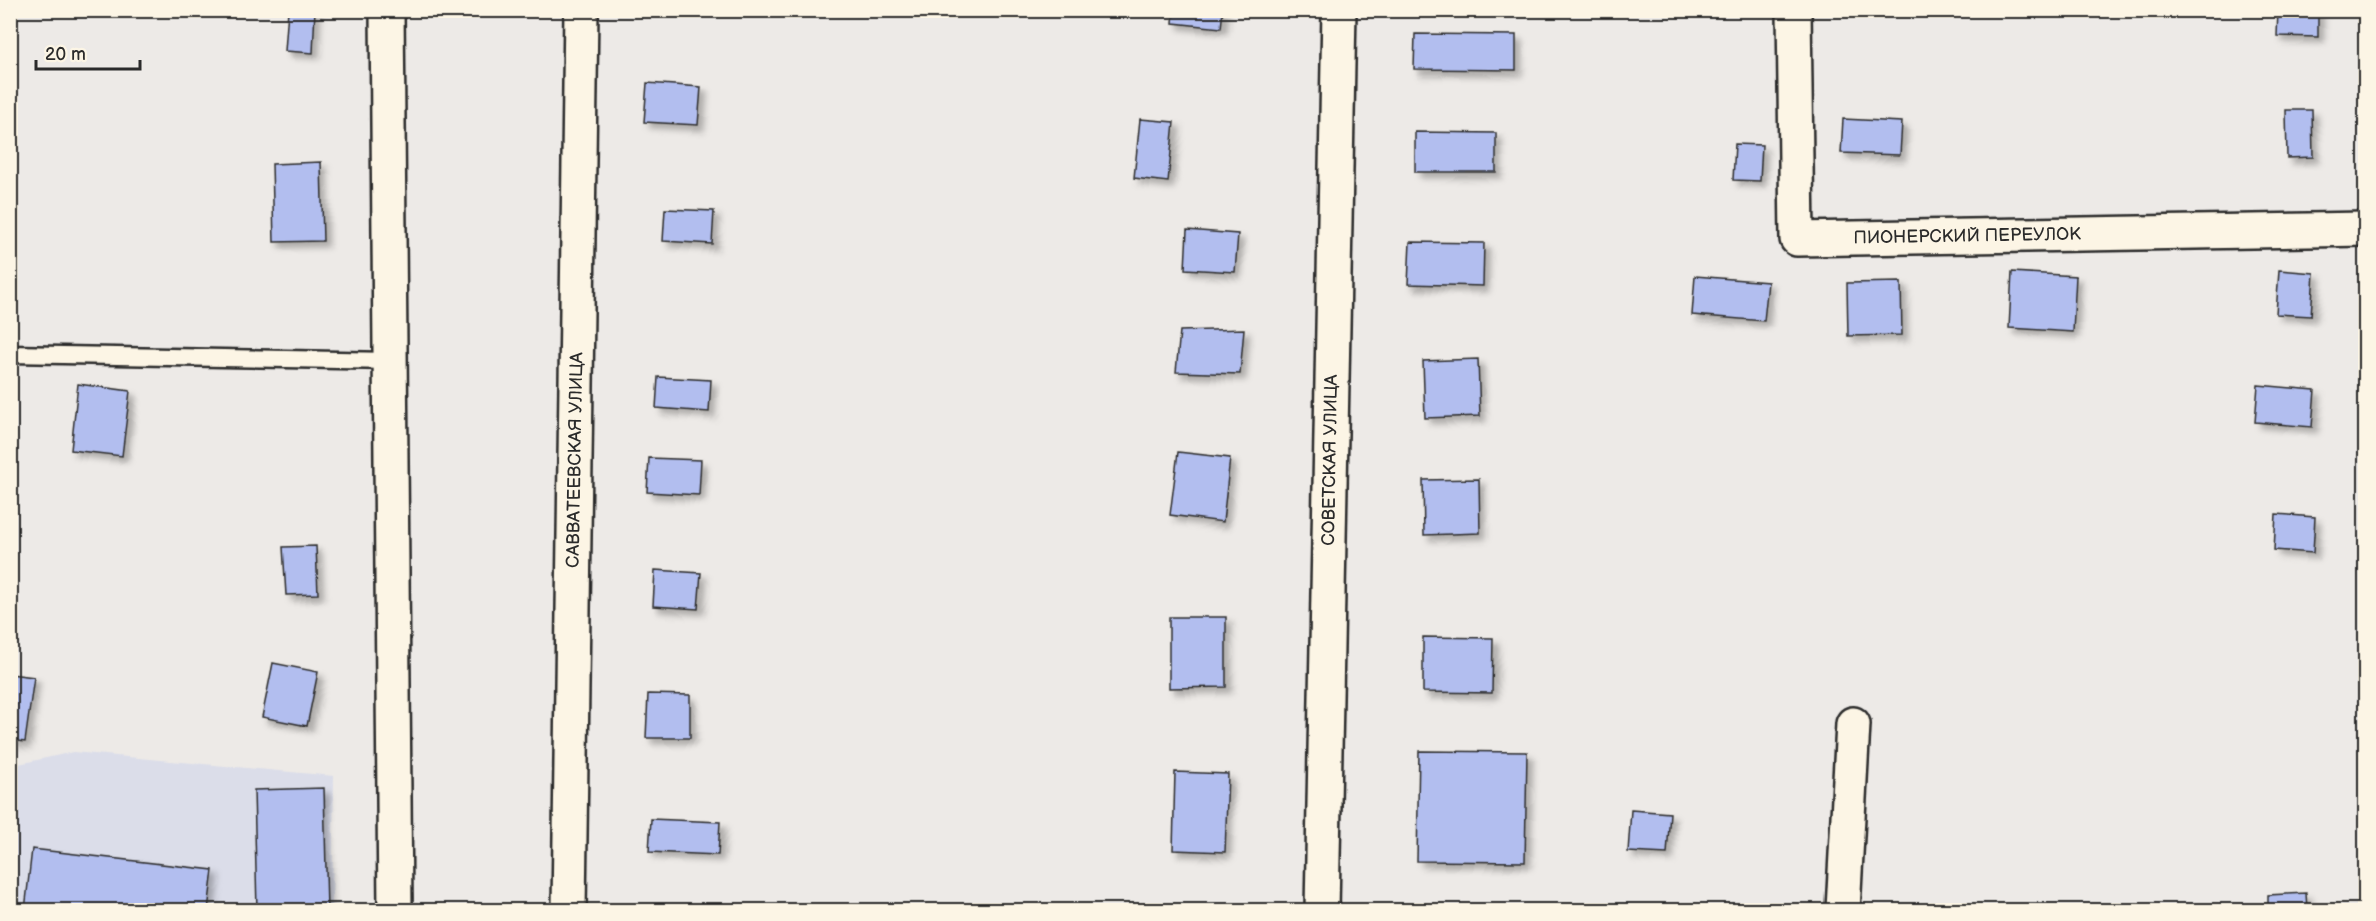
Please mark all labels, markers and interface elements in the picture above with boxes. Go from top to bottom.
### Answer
scale bar [36,33,140,71]
text: 20 m [45,44,86,65]
street label: ПИОНЕРСКИЙ ПЕРЕУЛОК [1853,224,2081,248]
street label: САВВАТЕЕВСКАЯ УЛИЦА [563,352,587,568]
street label: СОВЕТСКАЯ УЛИЦА [1318,374,1342,546]

